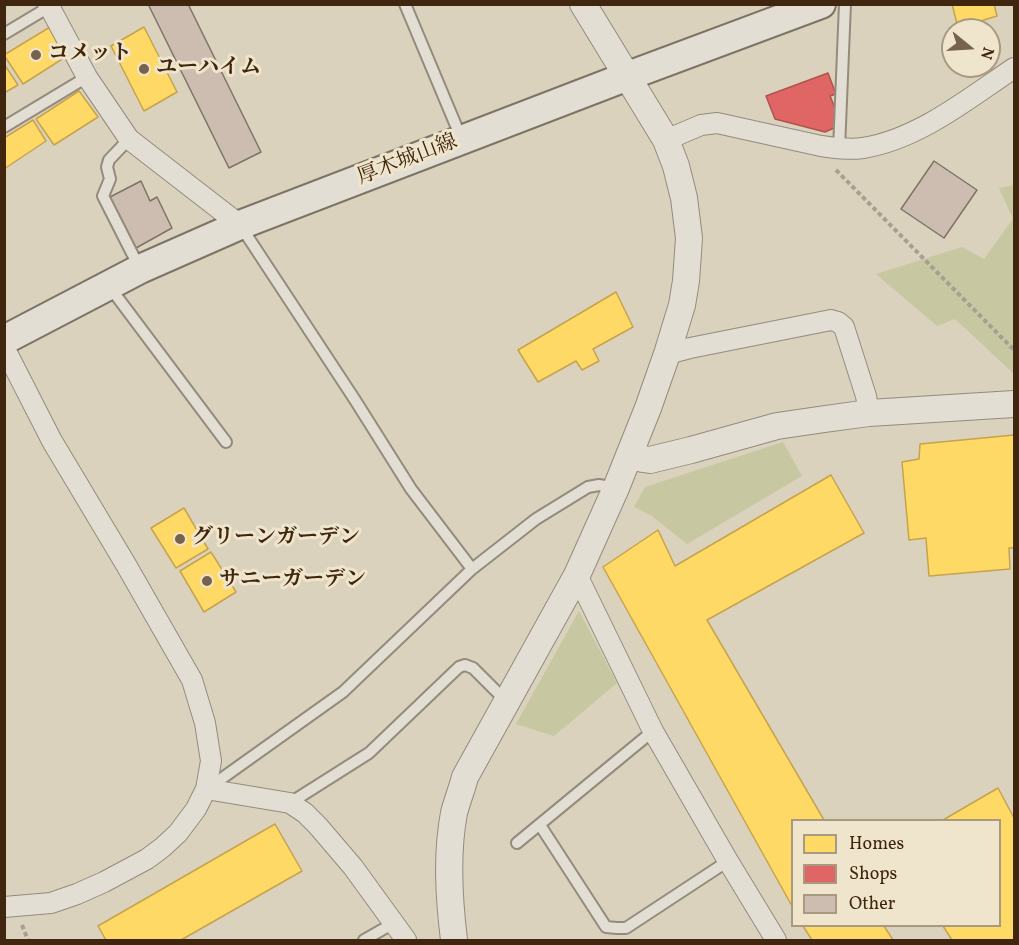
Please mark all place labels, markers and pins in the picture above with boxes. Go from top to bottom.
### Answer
place label: コメット [48,42,132,68]
marker: コメット [29,48,43,62]
place label: ユーハイム [156,56,261,82]
marker: ユーハイム [137,62,151,76]
place label: グリーンガーデン [192,526,360,552]
marker: グリーンガーデン [173,532,187,546]
place label: サニーガーデン [219,568,366,594]
marker: サニーガーデン [200,574,214,588]

